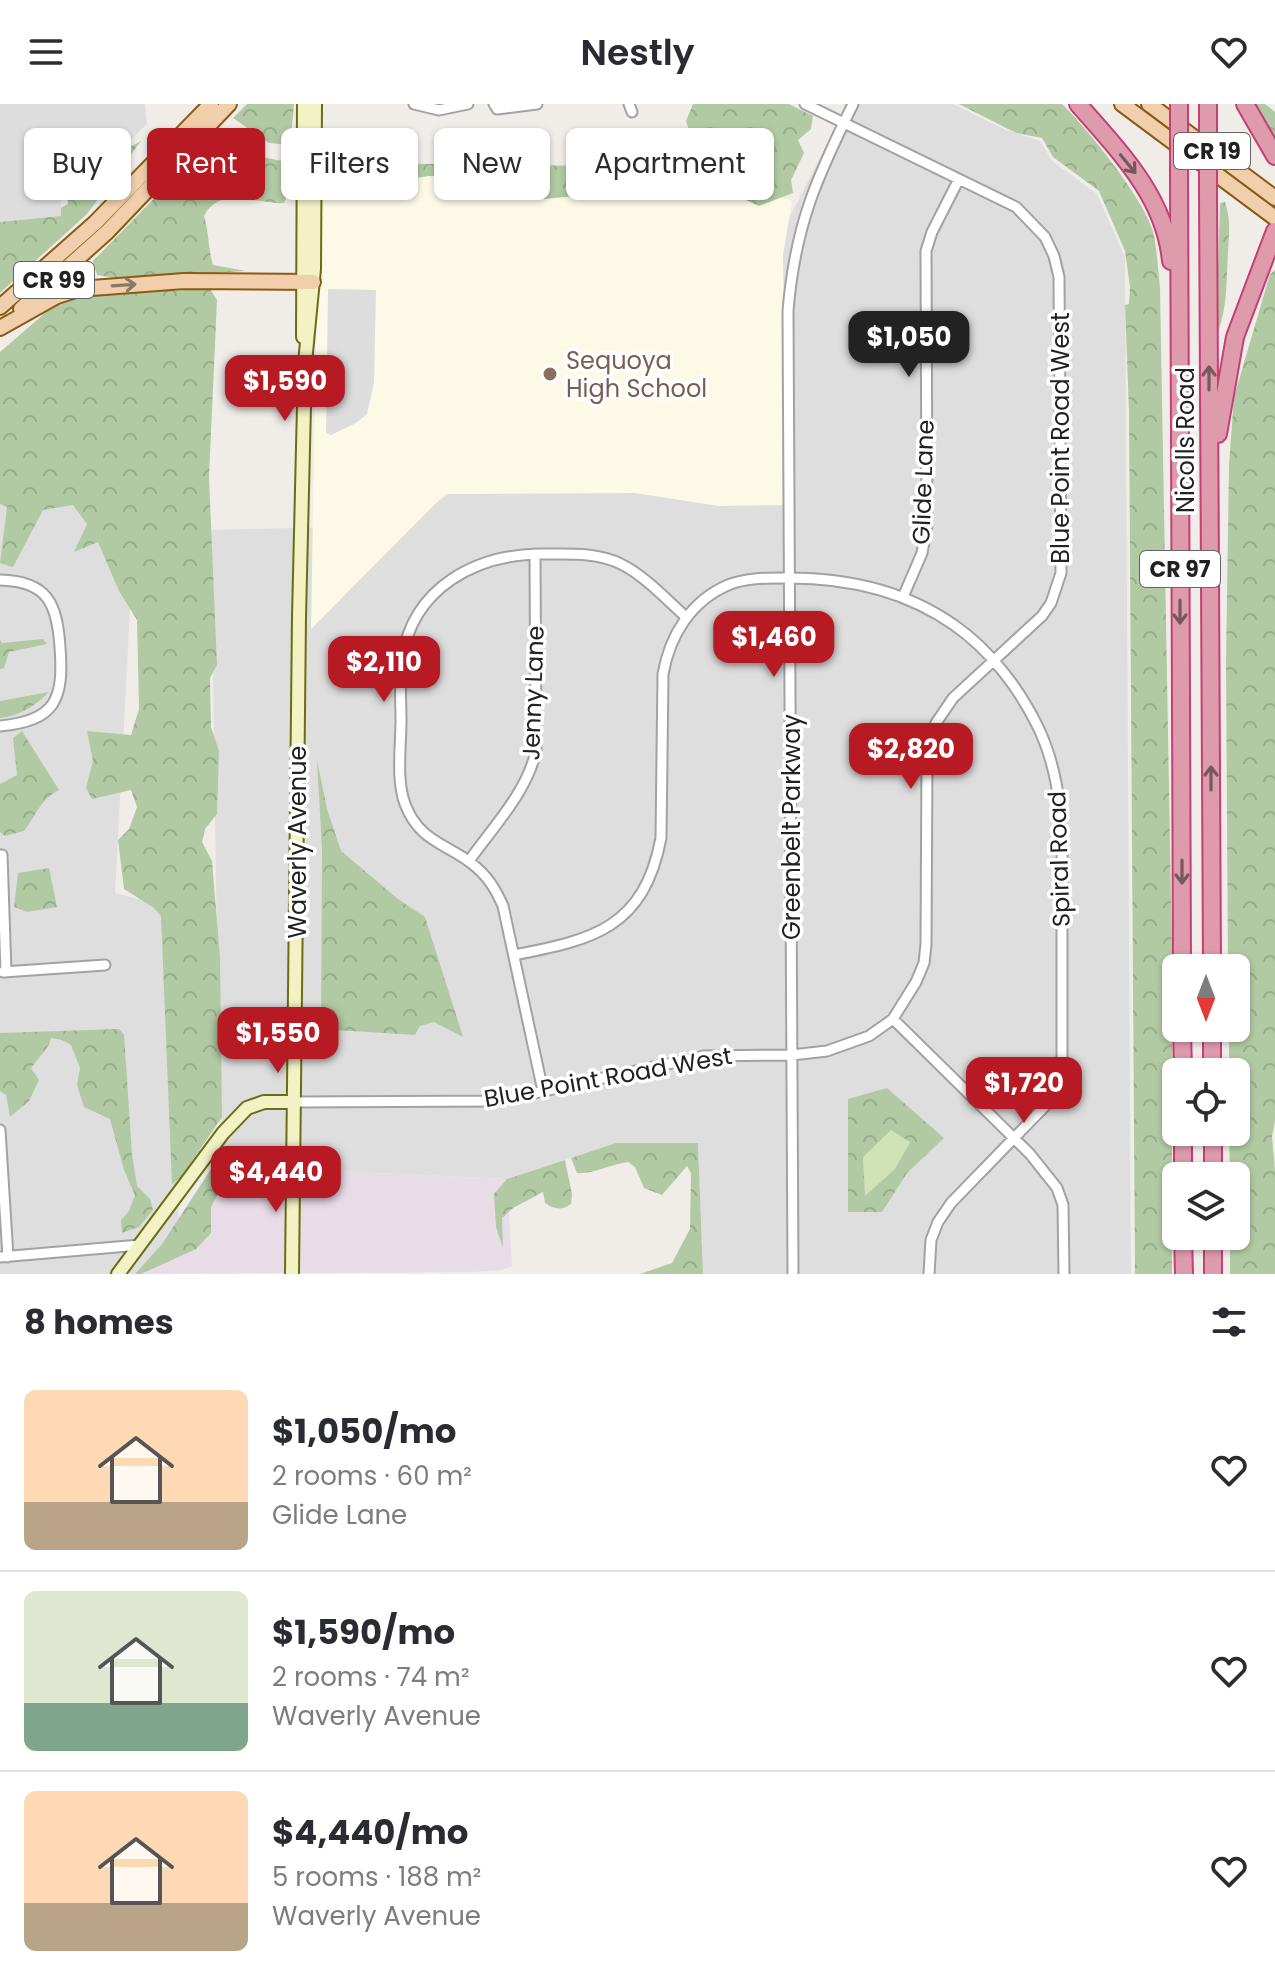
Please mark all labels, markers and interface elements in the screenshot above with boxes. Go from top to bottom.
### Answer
text: Nestly [580,27,695,78]
icon: menu [24,30,68,74]
icon: heart [1207,30,1251,74]
chip: Buy [24,128,131,200]
chip: Rent [147,128,265,200]
chip: Filters [281,128,418,200]
chip: New [434,128,550,200]
chip: Apartment [566,128,774,200]
road number: CR 19 [1174,133,1250,169]
one-way arrow [1119,153,1137,174]
road number: CR 99 [14,262,94,298]
one-way arrow [110,277,137,292]
pin: $1,050 [844,311,974,379]
street label: Blue Point Road West [1044,312,1077,564]
text: $1,050 [866,319,952,355]
place label: Sequoya High School [566,344,707,405]
pin: $1,590 [220,355,350,423]
text: $1,590 [243,363,327,399]
marker: Sequoya High School [541,365,559,383]
one-way arrow [1201,365,1217,392]
street label: Nicolls Road [1169,367,1202,513]
street label: Glide Lane [904,419,942,545]
road number: CR 97 [1140,551,1220,587]
one-way arrow [1173,598,1188,625]
pin: $1,460 [709,611,839,679]
text: $1,460 [731,619,817,655]
street label: Jenny Lane [514,625,552,761]
pin: $2,110 [319,636,449,704]
text: $2,110 [346,644,422,680]
street label: Greenbelt Parkway [775,714,808,940]
pin: $2,820 [846,723,976,791]
text: $2,820 [867,731,955,767]
street label: Waverly Avenue [281,746,314,938]
one-way arrow [1203,765,1219,792]
street label: Spiral Road [1040,790,1078,928]
one-way arrow [1174,858,1190,885]
north arrow [1162,954,1250,1042]
map controls [1162,954,1250,1250]
pin: $1,550 [213,1007,343,1075]
text: $1,550 [235,1015,321,1051]
street label: Blue Point Road West [481,1039,735,1115]
pin: $1,720 [959,1057,1089,1125]
button: locate [1162,1058,1250,1146]
text: $1,720 [984,1065,1064,1101]
pin: $4,440 [211,1146,341,1214]
text: $4,440 [229,1154,323,1190]
button: layers [1162,1162,1250,1250]
text: 8 homes [24,1298,174,1346]
icon: filters [1207,1300,1251,1344]
text: $1,050/mo [272,1407,456,1455]
icon: home [88,1422,184,1518]
icon: heart [1207,1448,1251,1492]
text: 2 rooms · 60 m² [272,1458,472,1494]
text: Glide Lane [272,1497,407,1533]
text: $1,590/mo [272,1608,455,1656]
icon: home [88,1623,184,1719]
icon: heart [1207,1649,1251,1693]
text: 2 rooms · 74 m² [272,1659,469,1695]
text: Waverly Avenue [272,1698,481,1734]
text: $4,440/mo [272,1808,468,1856]
icon: home [88,1823,184,1919]
icon: heart [1207,1849,1251,1893]
text: 5 rooms · 188 m² [272,1859,481,1895]
text: Waverly Avenue [272,1898,481,1934]

